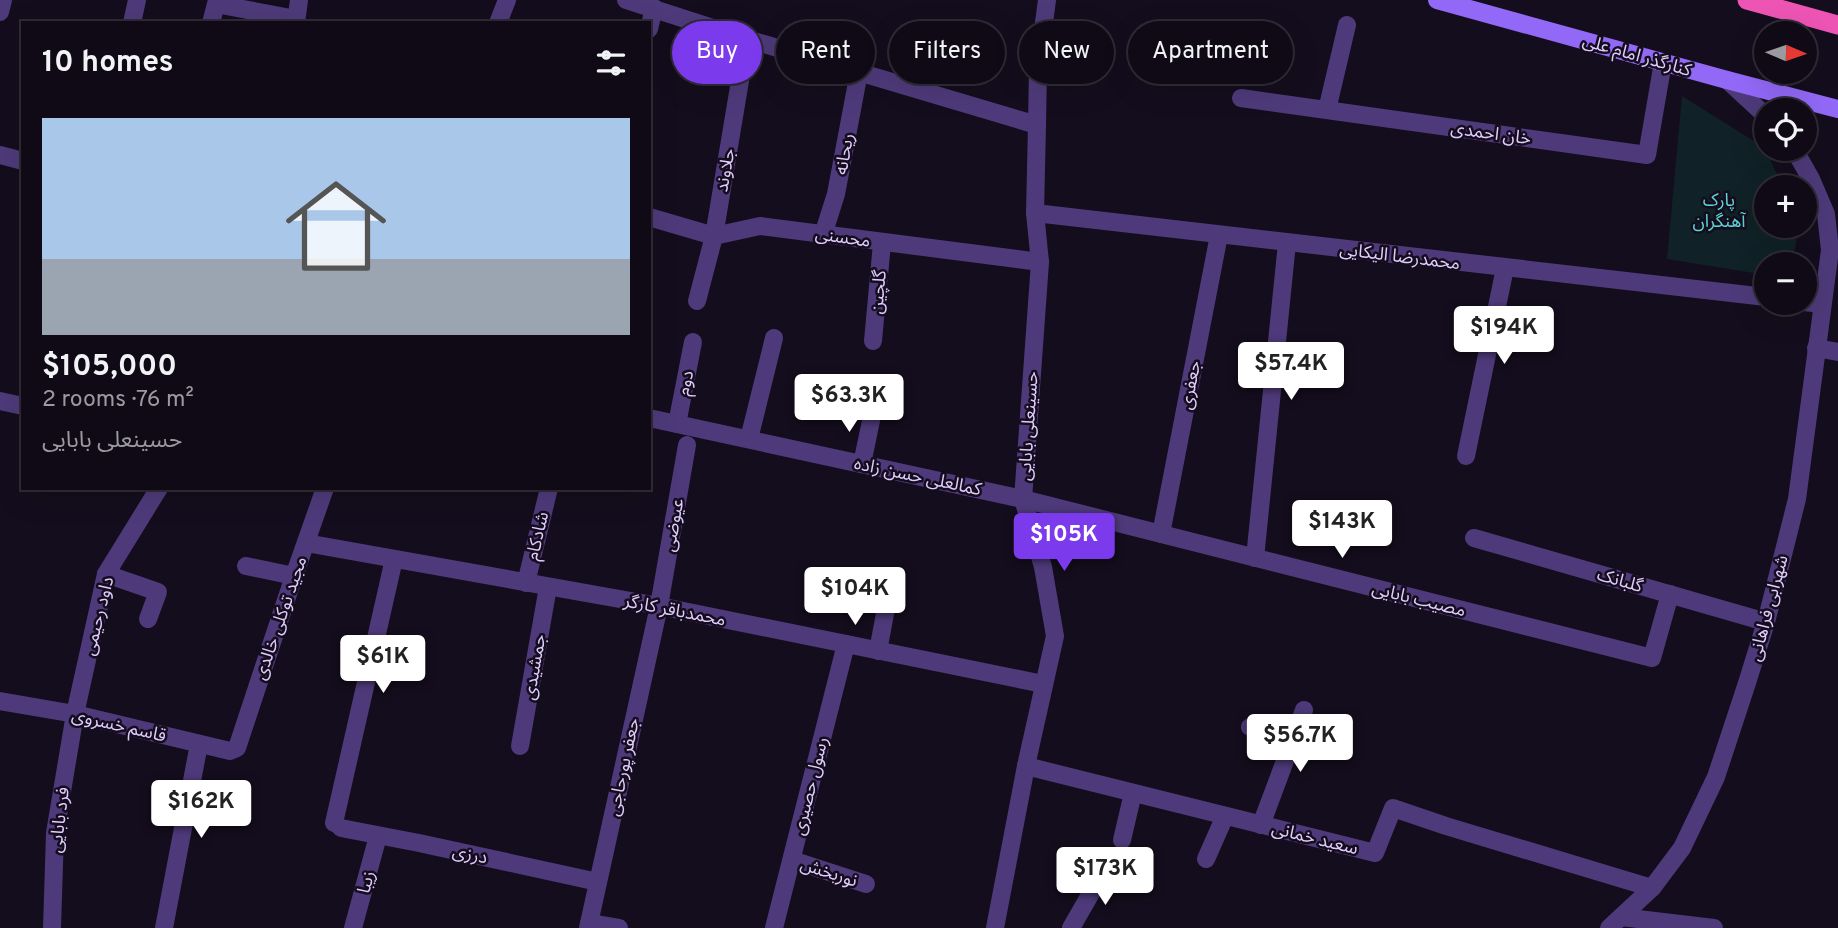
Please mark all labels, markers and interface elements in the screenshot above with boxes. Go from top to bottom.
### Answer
chip: Buy [672,21,762,84]
chip: Rent [776,21,875,84]
chip: Filters [889,21,1005,84]
chip: New [1019,21,1114,84]
chip: Apartment [1128,21,1293,84]
north arrow [1754,21,1816,84]
map controls [1754,21,1817,315]
street label: کنارگذر امام علی [1579,30,1694,84]
icon: filters [592,44,630,82]
text: 10 homes [42,45,173,82]
button: locate [1754,98,1817,161]
street label: خان احمدی [1449,117,1532,152]
street label: ریحانه [831,132,860,177]
street label: جلاوند [711,147,742,194]
icon: home [273,163,399,289]
button: + [1754,175,1817,238]
park label: پارک آهنگران [1692,190,1746,234]
street label: محسنی [814,223,872,254]
street label: محمدرضا الیکایی [1338,239,1461,276]
button: − [1754,252,1817,315]
street label: گلچین [866,269,893,315]
pin: $194K [1455,306,1553,366]
text: $194K [1470,314,1538,343]
pin: $57.4K [1234,342,1348,402]
text: $105,000 [42,349,177,386]
text: $57.4K [1254,350,1328,379]
street label: جعفری [1175,359,1208,412]
street label: دوم [673,369,701,398]
street label: حسینعلی بابایی [1014,371,1045,482]
pin: $63.3K [792,374,906,434]
text: $63.3K [811,382,887,411]
text: 2 rooms · 76 m² [42,386,194,415]
text: حسینعلی بابایی [42,427,182,456]
street label: کمالعلی حسن زاده [852,453,984,502]
street label: عیوضی [658,497,690,554]
pin: $143K [1293,500,1391,560]
text: $143K [1308,508,1376,537]
street label: شادکام [522,510,556,563]
pin: $105K [1015,514,1113,573]
text: $105K [1030,521,1098,550]
street label: شهرابی فراهانی [1744,553,1795,664]
street label: مجید توکلی خالدی [249,554,313,683]
street label: گلبانک [1594,564,1646,599]
pin: $104K [806,568,904,627]
street label: داود رحیمی [79,574,120,658]
text: $104K [820,575,890,604]
street label: مصیب بابایی [1369,578,1468,623]
street label: محمدباقر کارگر [621,590,728,633]
street label: جمشیدی [518,633,553,702]
pin: $61K [342,636,424,695]
text: $61K [356,643,410,672]
street label: قاسم خسروی [69,704,168,749]
pin: $56.7K [1243,714,1357,774]
street label: جعفر پورحاجی [603,716,646,818]
text: $56.7K [1263,722,1337,751]
street label: رسول حصیری [788,735,835,838]
pin: $162K [152,780,250,840]
street label: فرد بابایی [45,786,76,854]
text: $162K [167,788,235,817]
street label: سعید خمانی [1269,818,1360,861]
street label: درزی [450,841,489,870]
pin: $173K [1056,848,1154,907]
street label: نوربخش [797,853,860,893]
text: $173K [1072,855,1138,884]
street label: زیبا [353,868,382,896]

